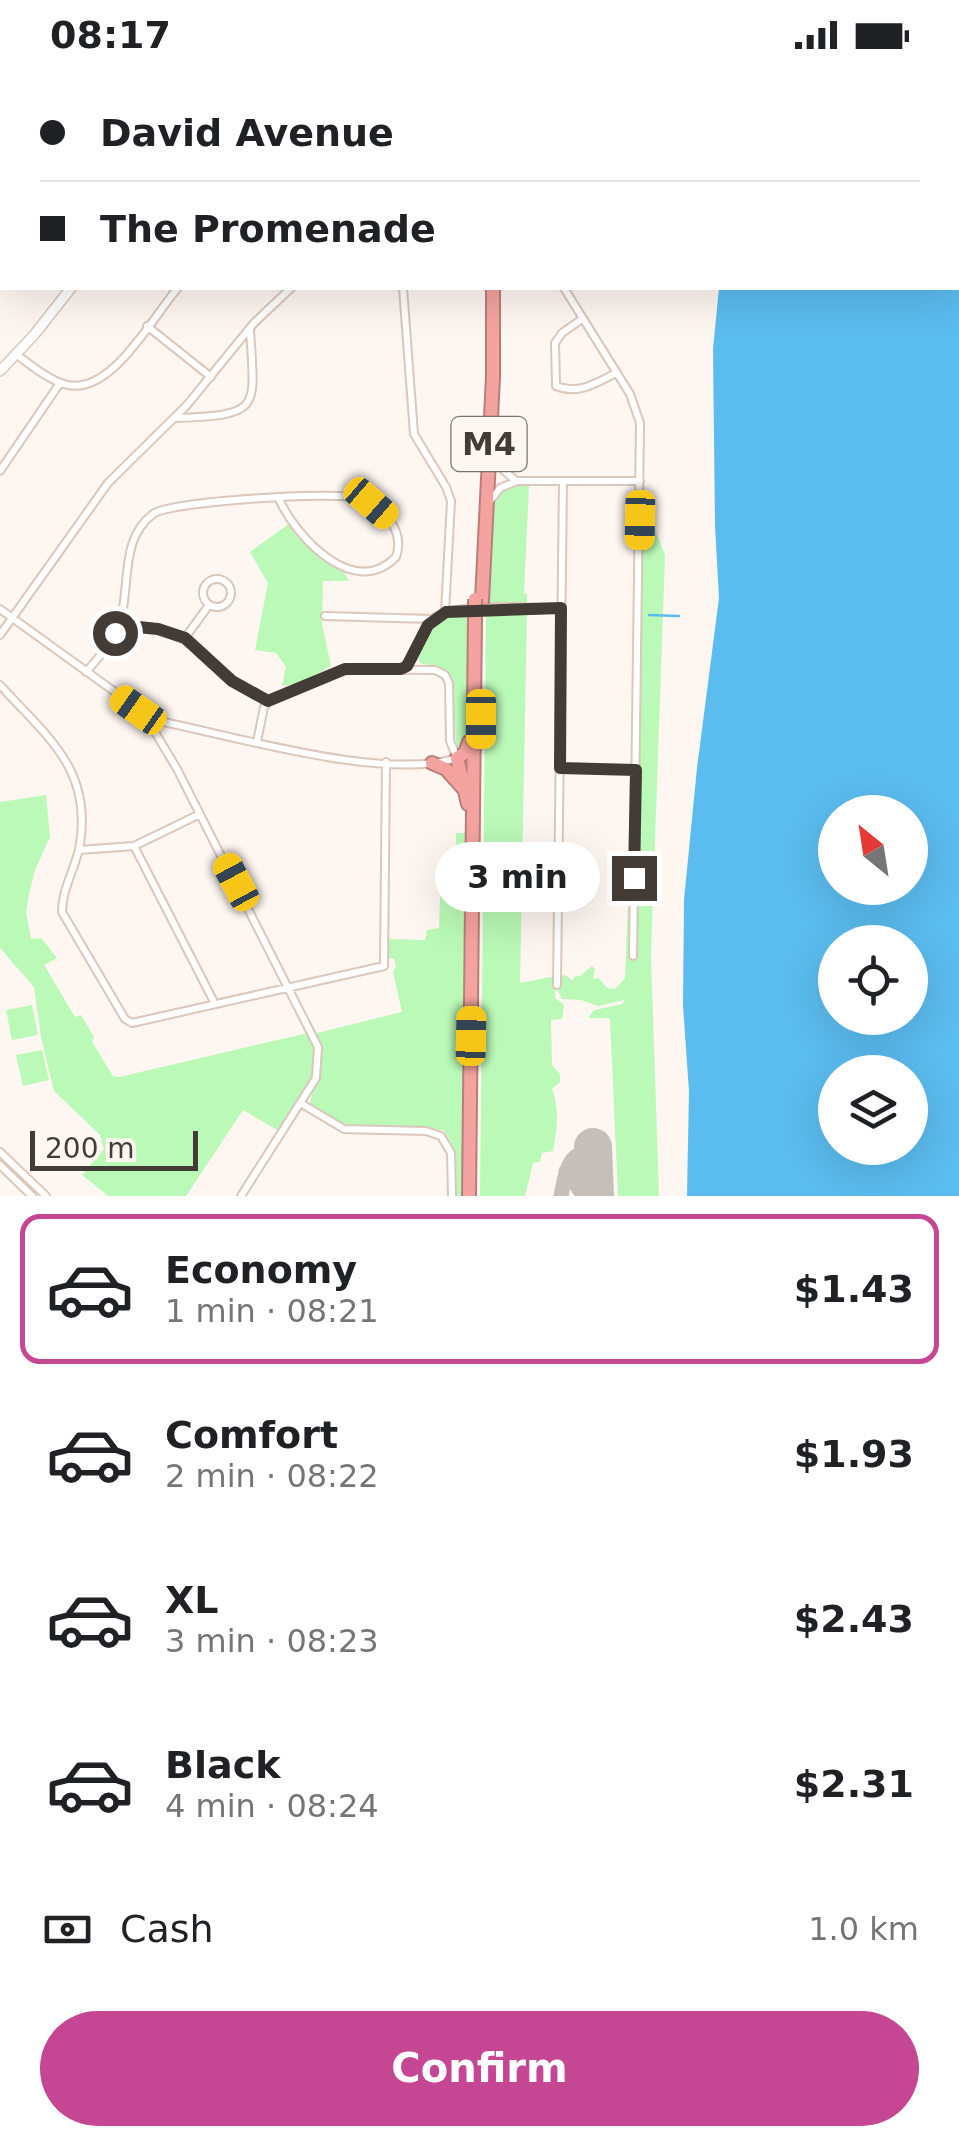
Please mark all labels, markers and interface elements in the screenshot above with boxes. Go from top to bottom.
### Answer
text: 08:17 [50,13,171,57]
text: David Avenue [100,111,394,155]
text: The Promenade [100,207,436,251]
road number: M4 [452,417,526,471]
car [339,472,403,534]
car [624,490,656,550]
route start [93,611,138,656]
car [105,681,171,739]
car [466,689,496,749]
north arrow [818,795,928,905]
map controls [818,795,928,1165]
callout: 3 min [434,843,599,913]
car [209,848,263,916]
route end [612,856,657,901]
text: 3 min [467,858,568,896]
button: locate [818,925,928,1035]
car [455,1006,487,1066]
button: layers [818,1055,928,1165]
scale bar [30,1126,198,1170]
text: 200 m [45,1132,135,1165]
icon: car [45,1244,135,1334]
text: Economy [165,1248,357,1292]
text: $1.43 [794,1267,914,1311]
text: 1 min · 08:21 [165,1292,379,1330]
icon: car [45,1409,135,1499]
text: Comfort [165,1413,338,1457]
text: $1.93 [794,1432,914,1476]
text: 2 min · 08:22 [165,1457,379,1495]
icon: car [45,1574,135,1664]
text: XL [165,1578,219,1622]
text: $2.43 [794,1597,914,1641]
text: 3 min · 08:23 [165,1622,379,1660]
icon: car [45,1739,135,1829]
text: Black [165,1743,280,1787]
text: $2.31 [794,1762,914,1806]
text: 4 min · 08:24 [165,1787,379,1825]
icon: cash [40,1902,95,1957]
text: Cash [120,1907,214,1951]
text: 1.0 km [808,1910,919,1948]
button: Confirm [40,2011,919,2126]

